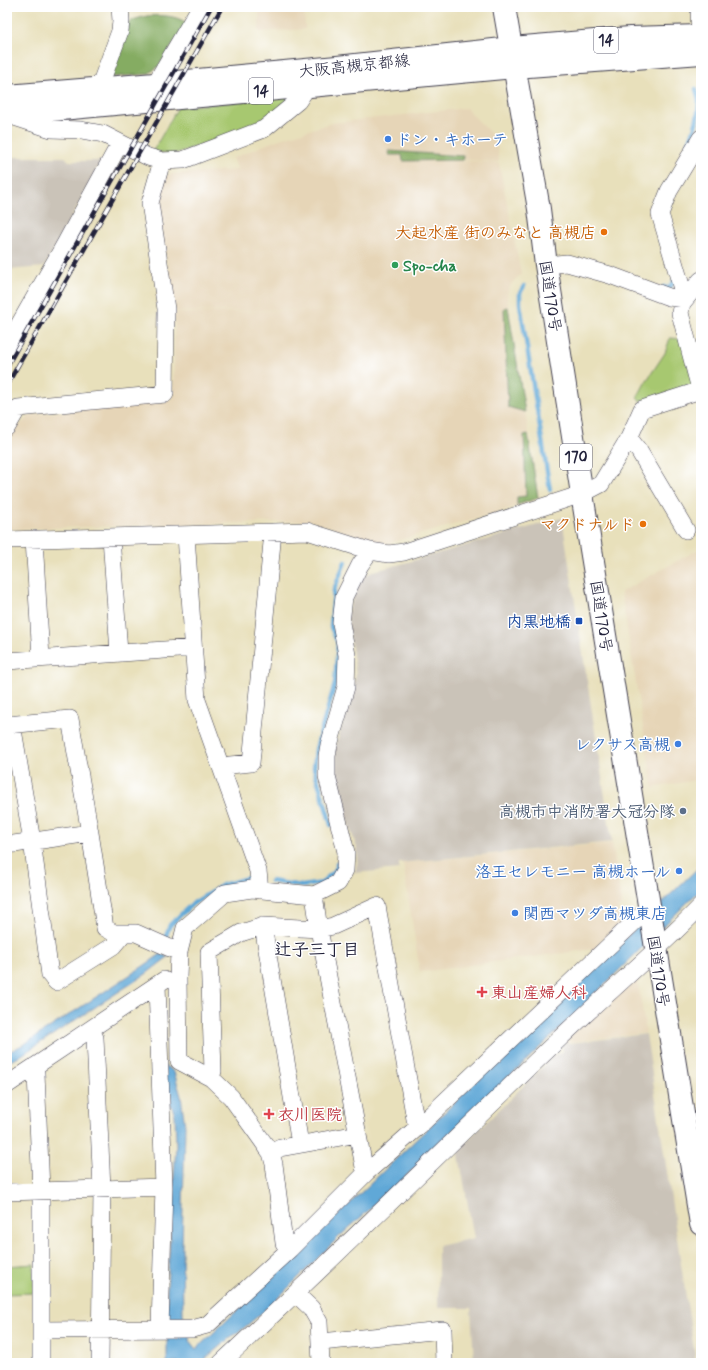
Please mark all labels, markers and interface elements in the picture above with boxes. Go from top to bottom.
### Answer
road number: 14 [594,27,618,53]
street label: 大阪高槻京都線 [297,50,411,83]
road number: 14 [249,78,273,104]
place label: ドン・キホーテ [396,130,508,151]
marker: ドン・キホーテ [383,134,393,144]
place label: 大起水産 街のみなと 高槻店 [395,223,596,244]
marker: 大起水産 街のみなと 高槻店 [599,227,609,237]
place label: Spo-cha [403,256,457,277]
street label: 国道170号 [533,259,566,334]
marker: Spo-cha [390,260,400,270]
road number: 170 [560,444,592,470]
place label: マクドナルド [540,515,635,536]
marker: マクドナルド [638,519,648,529]
street label: 国道170号 [584,579,617,654]
place label: 内黒地橋 [507,612,571,633]
marker: 内黒地橋 [574,616,584,626]
place label: レクサス高槻 [575,735,670,756]
marker: レクサス高槻 [673,739,683,749]
place label: 高槻市中消防署大冠分隊 [499,802,675,823]
marker: 高槻市中消防署大冠分隊 [678,806,688,816]
place label: 洛王セレモニー 高槻ホール [475,862,671,883]
marker: 洛王セレモニー 高槻ホール [674,866,684,876]
place label: 関西マツダ高槻東店 [523,904,667,925]
marker: 関西マツダ高槻東店 [510,908,520,918]
street label: 国道170号 [641,934,674,1009]
district label: 辻子三丁目 [275,939,360,961]
place label: 東山産婦人科 [491,983,587,1004]
marker: 東山産婦人科 [476,986,488,998]
place label: 衣川医院 [278,1105,342,1126]
marker: 衣川医院 [263,1108,275,1120]

